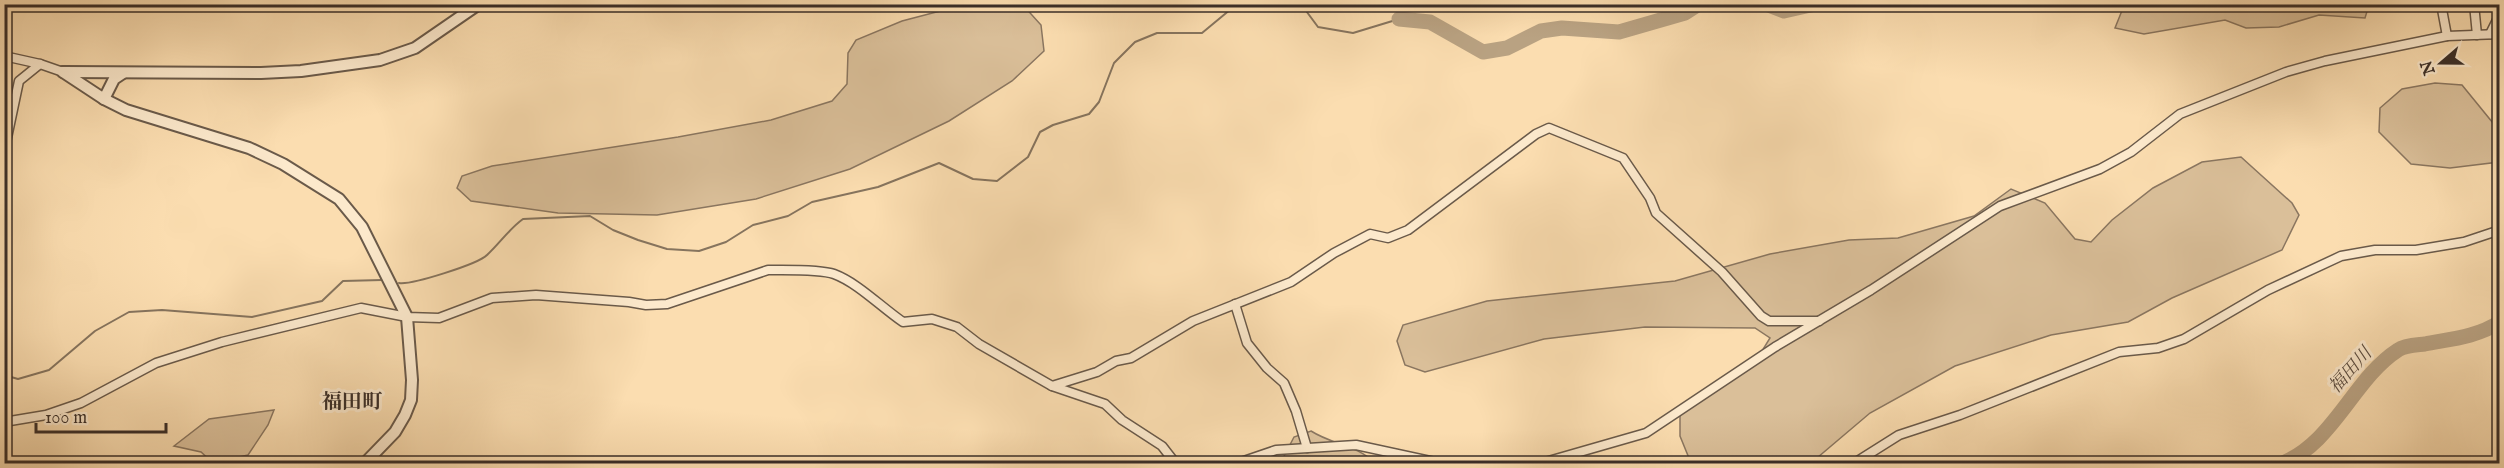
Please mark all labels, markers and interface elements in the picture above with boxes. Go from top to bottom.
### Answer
north arrow [2411,33,2471,93]
text: N [2417,57,2441,78]
water label: 福田川 [2324,342,2379,399]
district label: 福田町 [322,390,383,415]
scale bar [36,396,166,434]
text: 100 m [45,407,87,430]

